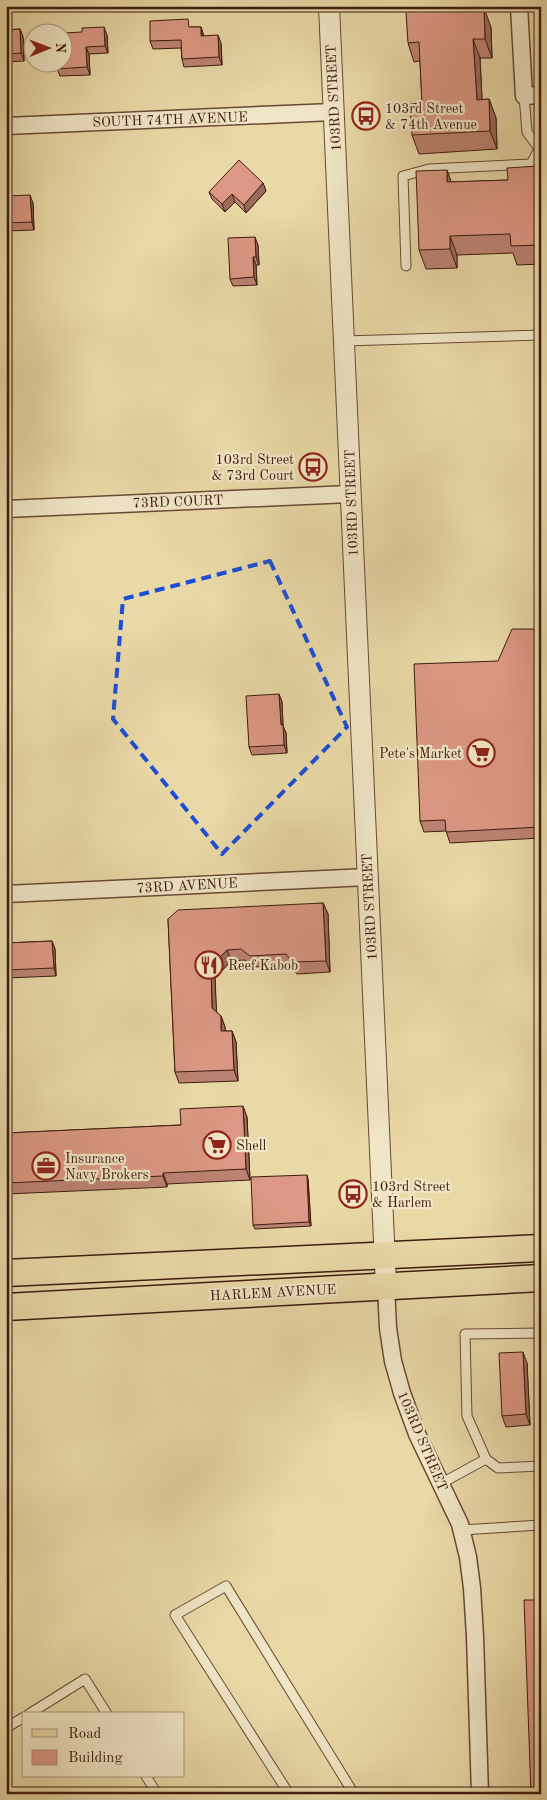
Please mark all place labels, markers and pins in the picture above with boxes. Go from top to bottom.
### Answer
bus stop icon: 103rd Street & 74th Avenue [351,101,381,131]
place label: 103rd Street & 74th Avenue [385,102,477,132]
bus stop icon: 103rd Street & 73rd Court [298,452,328,482]
place label: 103rd Street & 73rd Court [211,453,294,483]
supermarket icon: Pete's Market [466,738,496,768]
place label: Pete's Market [379,747,462,761]
restaurant icon: Reef Kabob [194,950,224,980]
place label: Reef Kabob [228,959,298,973]
supermarket icon: Shell [202,1130,232,1160]
place label: Shell [236,1139,267,1153]
office icon: Insurance Navy Brokers [31,1151,61,1181]
place label: Insurance Navy Brokers [65,1152,149,1182]
bus stop icon: 103rd Street & Harlem [338,1179,368,1209]
place label: 103rd Street & Harlem [372,1180,451,1210]

